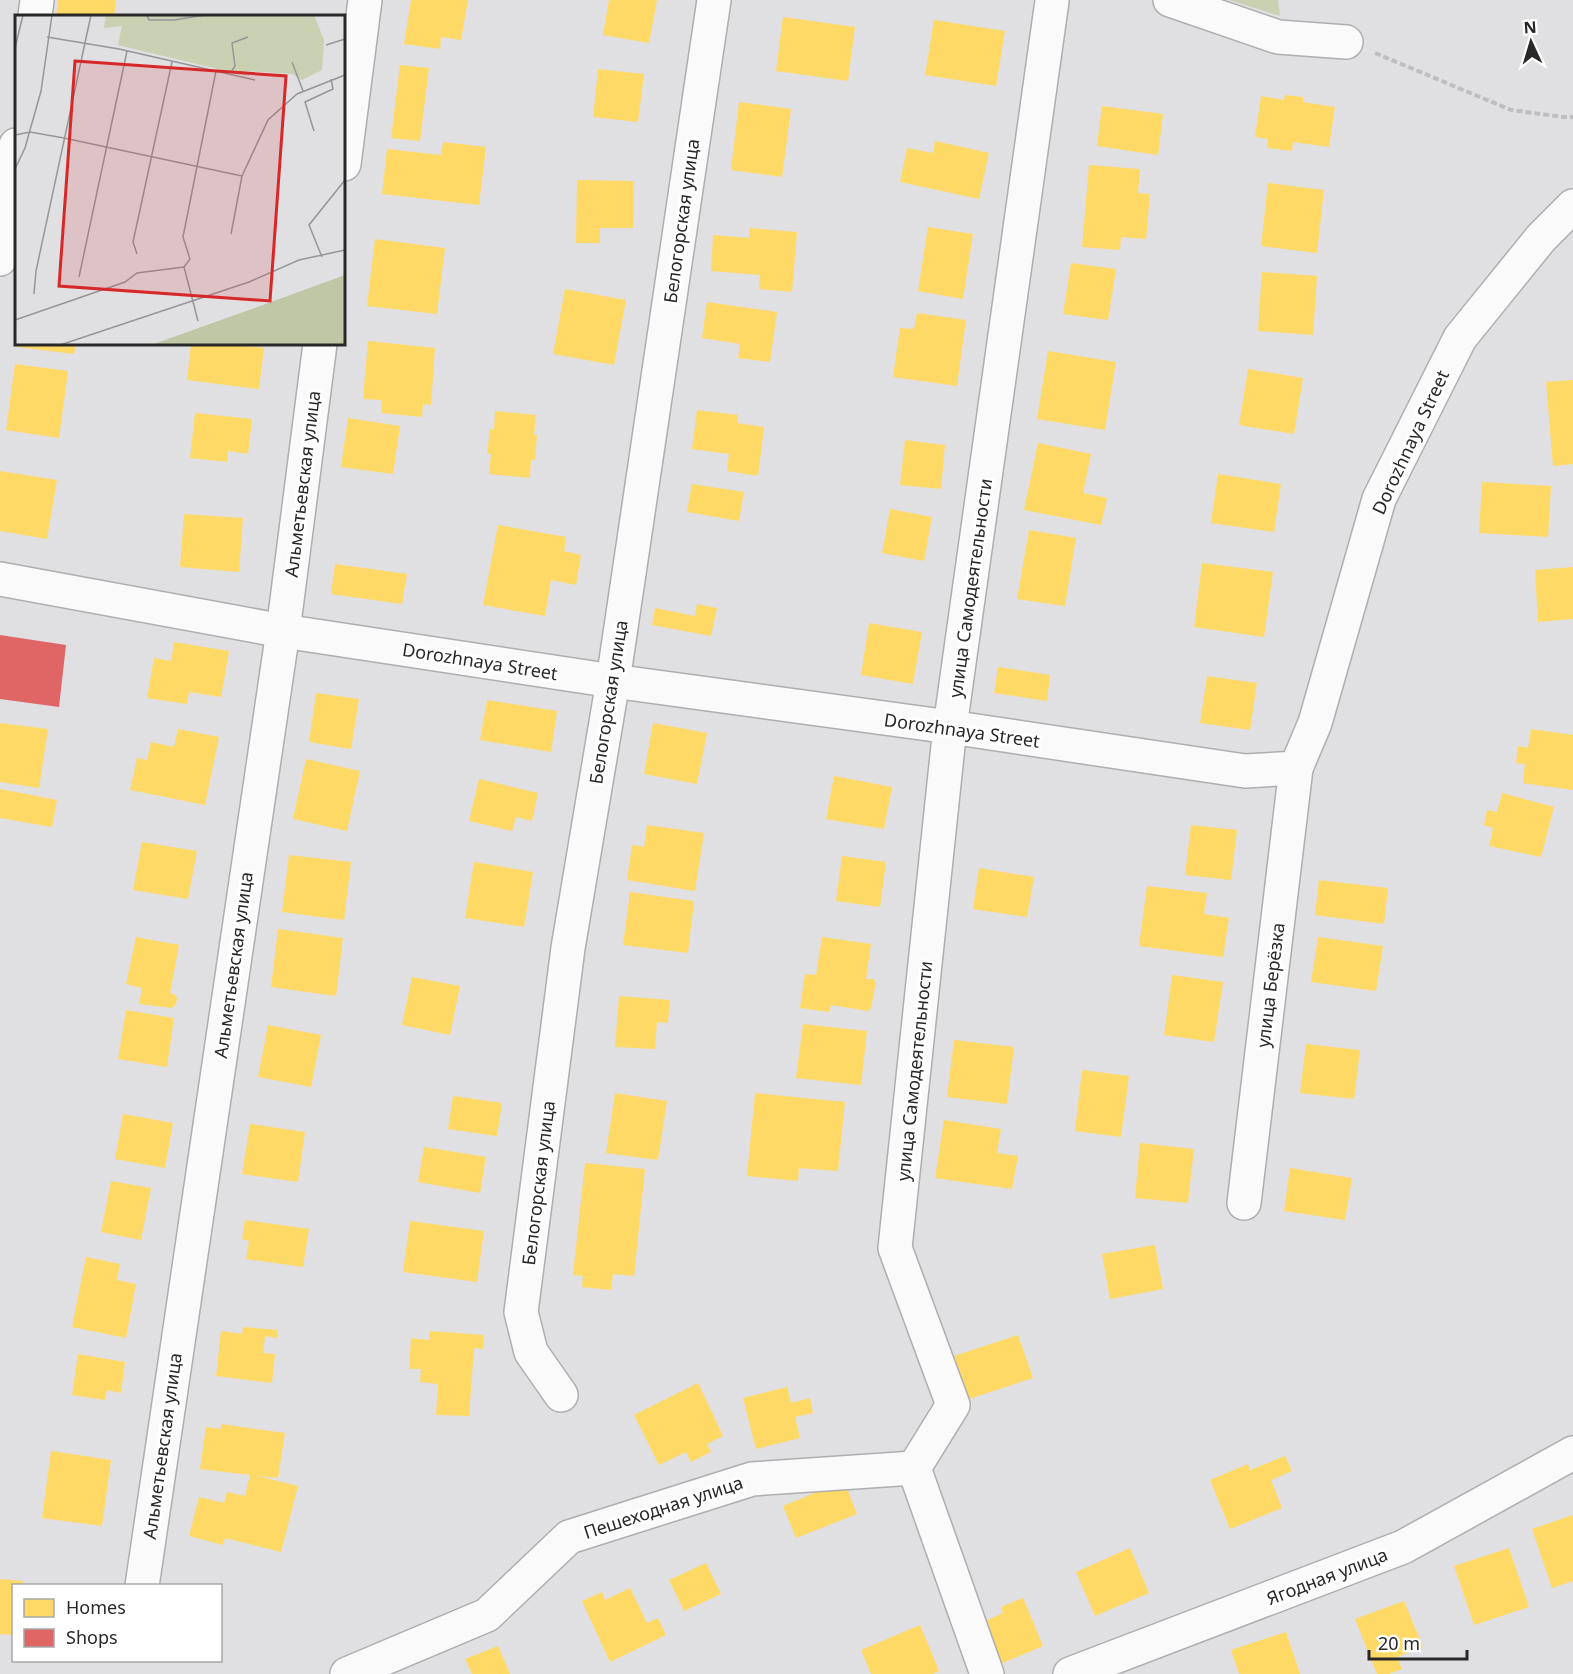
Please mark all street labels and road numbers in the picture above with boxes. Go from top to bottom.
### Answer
street label: Белогорская улица [658,137,704,305]
street label: Dorozhnaya Street [1366,365,1454,518]
street label: Альметьевская улица [279,389,325,579]
street label: улица Самодеятельности [943,477,997,699]
street label: Белогорская улица [583,618,633,786]
street label: Dorozhnaya Street [401,637,560,685]
street label: Dorozhnaya Street [883,707,1042,753]
street label: Альметьевская улица [208,870,258,1060]
street label: улица Берёзка [1250,921,1290,1049]
street label: улица Самодеятельности [891,960,937,1182]
street label: Белогорская улица [516,1099,560,1267]
street label: Альметьевская улица [137,1351,187,1541]
street label: Пешеходная улица [580,1470,746,1544]
street label: Ягодная улица [1263,1542,1391,1610]

